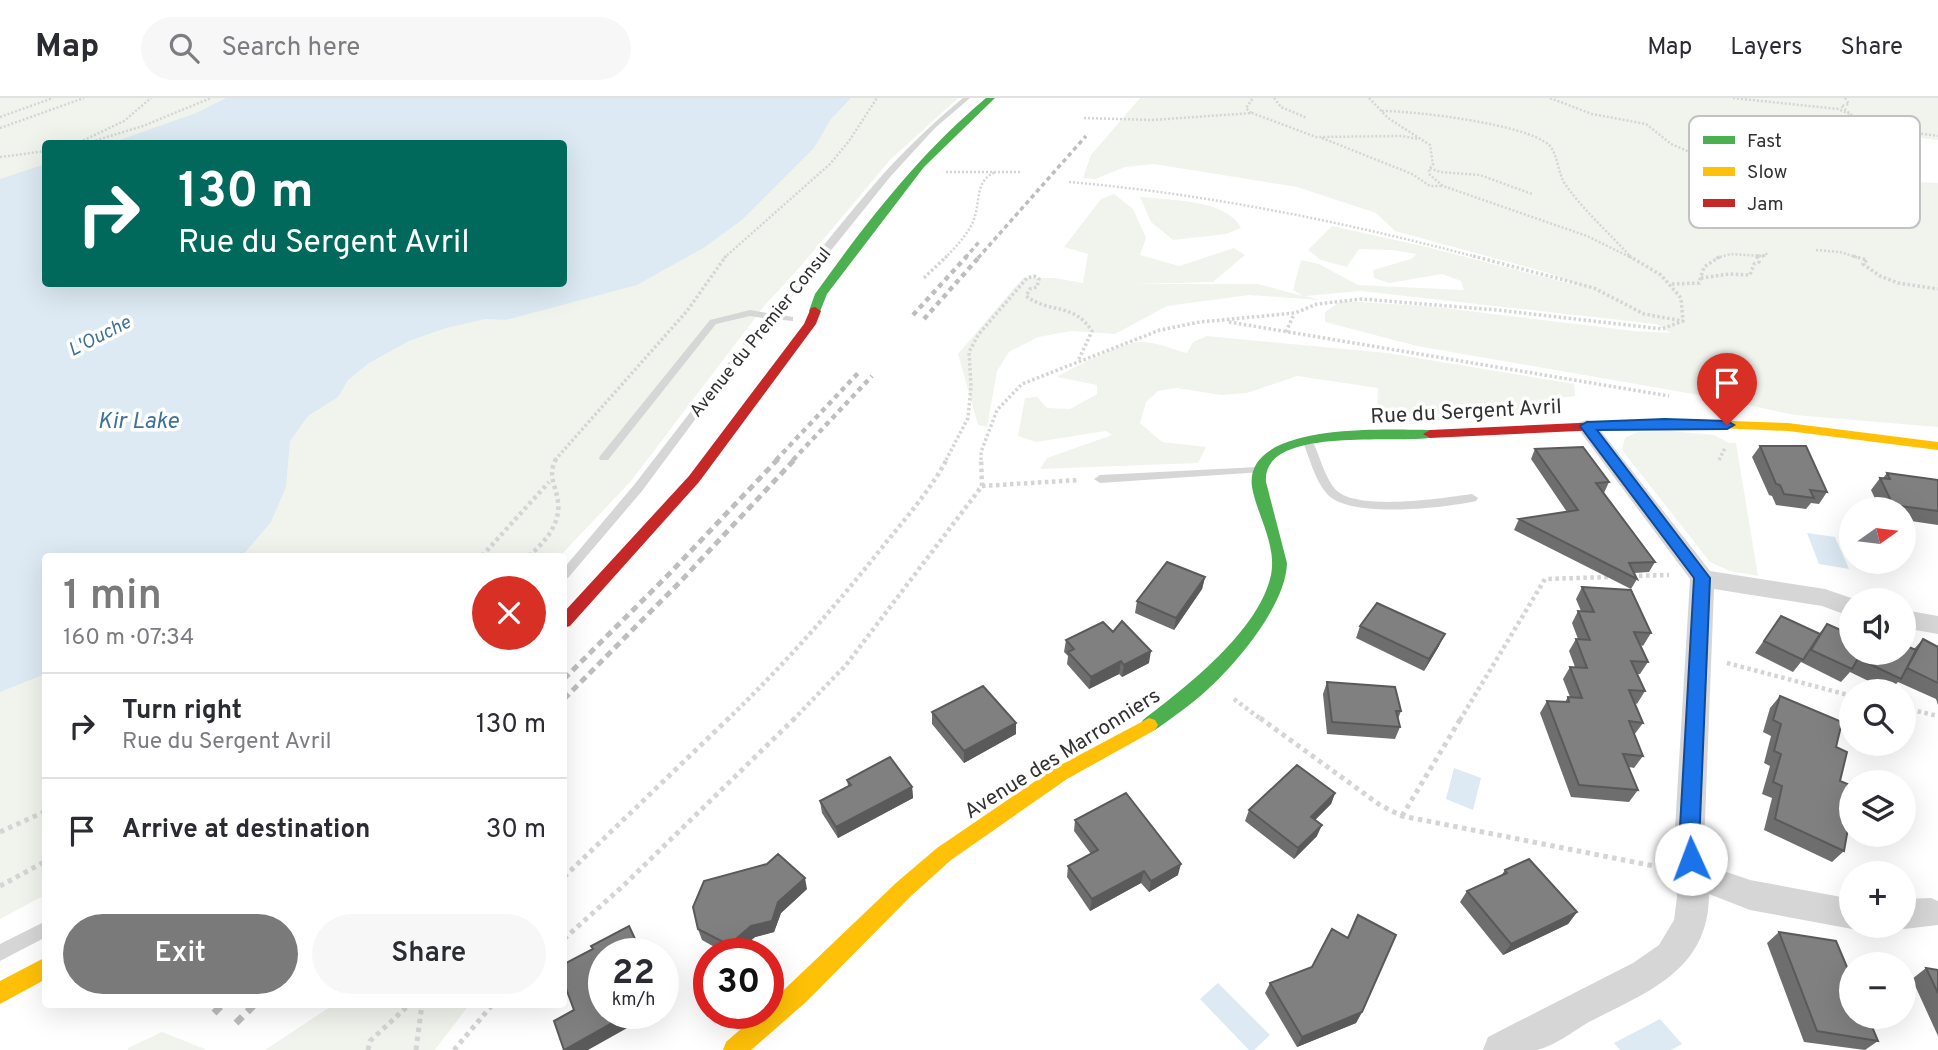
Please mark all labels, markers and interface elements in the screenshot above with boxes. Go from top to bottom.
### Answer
search box [141,17,631,80]
text: Map [35,27,99,69]
icon: search [165,29,203,67]
text: Search here [221,32,360,65]
text: Map [1647,33,1692,63]
text: Layers [1730,33,1802,63]
text: Share [1840,33,1903,63]
legend [1689,116,1920,228]
text: Fast [1747,130,1782,154]
text: Slow [1747,161,1787,185]
text: 130 m [178,163,314,225]
icon: right [63,168,154,259]
text: Jam [1747,193,1784,217]
text: Rue du Sergent Avril [178,224,470,264]
street label: Avenue du Premier Consul [685,243,837,423]
water label: L'Ouche [65,311,135,363]
pin [1697,353,1757,425]
icon: arrive [1708,364,1746,402]
street label: Rue du Sergent Avril [1370,394,1562,431]
water label: Kir Lake [97,408,180,437]
north arrow [1839,497,1916,574]
map controls [1839,497,1916,1029]
text: 1 min [63,571,162,624]
button: close [472,576,546,650]
button: sound [1839,588,1916,665]
text: 160 m · 07:34 [63,624,194,653]
button: search [1839,679,1916,756]
street label: Avenue des Marronniers [960,683,1166,826]
text: Turn right [122,695,242,728]
icon: right [63,707,101,745]
text: 130 m [476,709,546,742]
text: Rue du Sergent Avril [122,728,332,757]
button: layers [1839,770,1916,847]
icon: arrive [63,812,101,850]
text: Arrive at destination [122,814,370,847]
text: 30 m [486,814,546,847]
position arrow [1654,822,1728,896]
button: + [1839,861,1916,938]
button: Exit [63,914,298,994]
button: Share [312,914,546,994]
speed limit sign: 30 [693,938,784,1029]
text: 22 [612,952,655,996]
button: − [1839,952,1916,1029]
text: km/h [612,989,655,1012]

